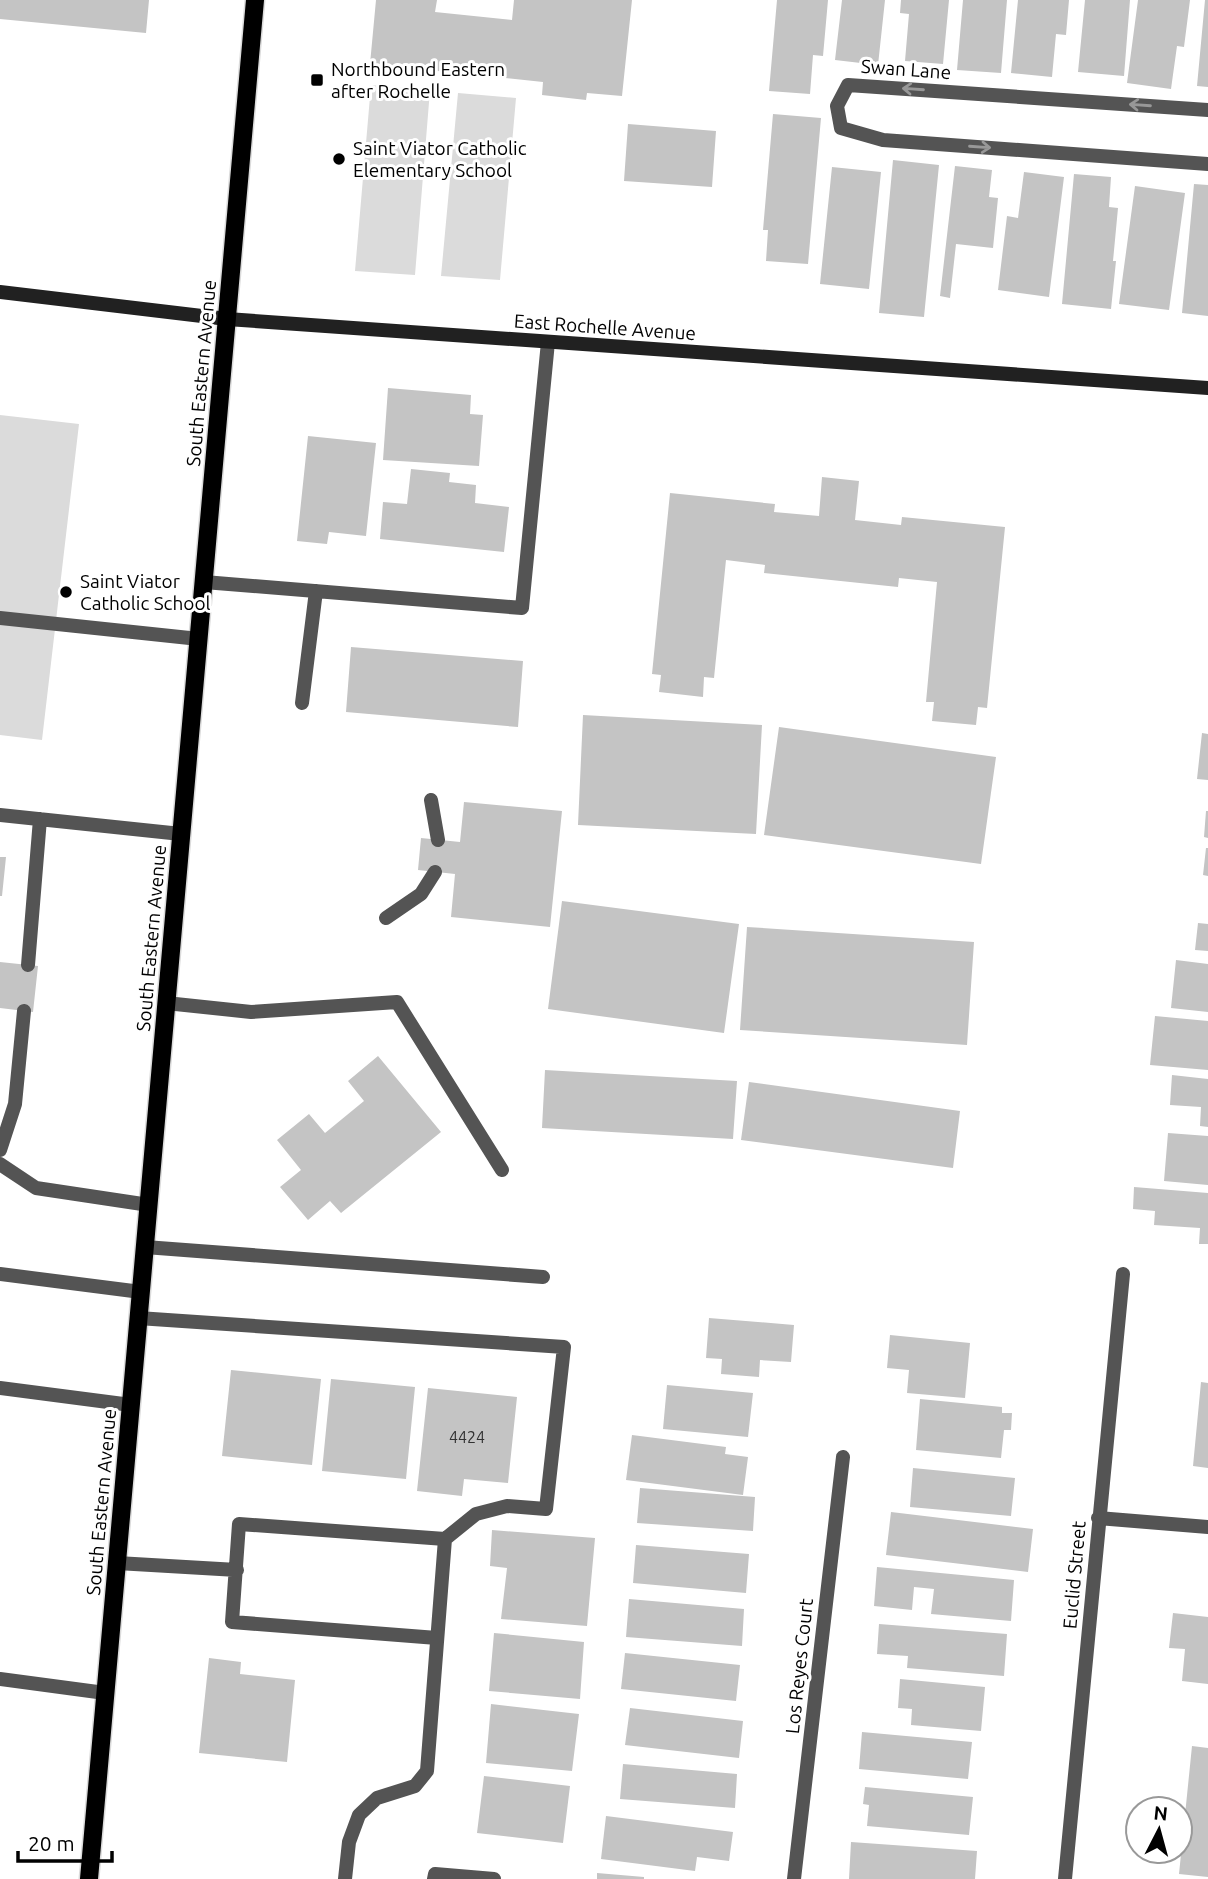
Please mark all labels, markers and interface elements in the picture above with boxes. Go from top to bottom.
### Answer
street label: Swan Lane [860,55,952,83]
place label: Northbound Eastern after Rochelle [331,58,505,102]
marker: Northbound Eastern after Rochelle [309,72,325,88]
one-way arrow [902,82,925,95]
one-way arrow [1129,98,1152,111]
place label: Saint Viator Catholic Elementary School [353,137,527,181]
one-way arrow [968,141,991,154]
marker: Saint Viator Catholic Elementary School [331,151,347,167]
street label: South Eastern Avenue [182,279,220,467]
street label: East Rochelle Avenue [513,310,697,344]
place label: Saint Viator Catholic School [80,570,211,614]
marker: Saint Viator Catholic School [58,584,74,600]
street label: South Eastern Avenue [132,844,170,1032]
street label: South Eastern Avenue [82,1408,120,1596]
house number: 4424 [449,1428,485,1446]
street label: Euclid Street [1058,1520,1090,1630]
street label: Los Reyes Court [781,1597,817,1735]
north arrow [1124,1795,1194,1865]
text: N [1153,1801,1169,1825]
scale bar [18,1820,112,1864]
text: 20 m [28,1831,75,1855]

